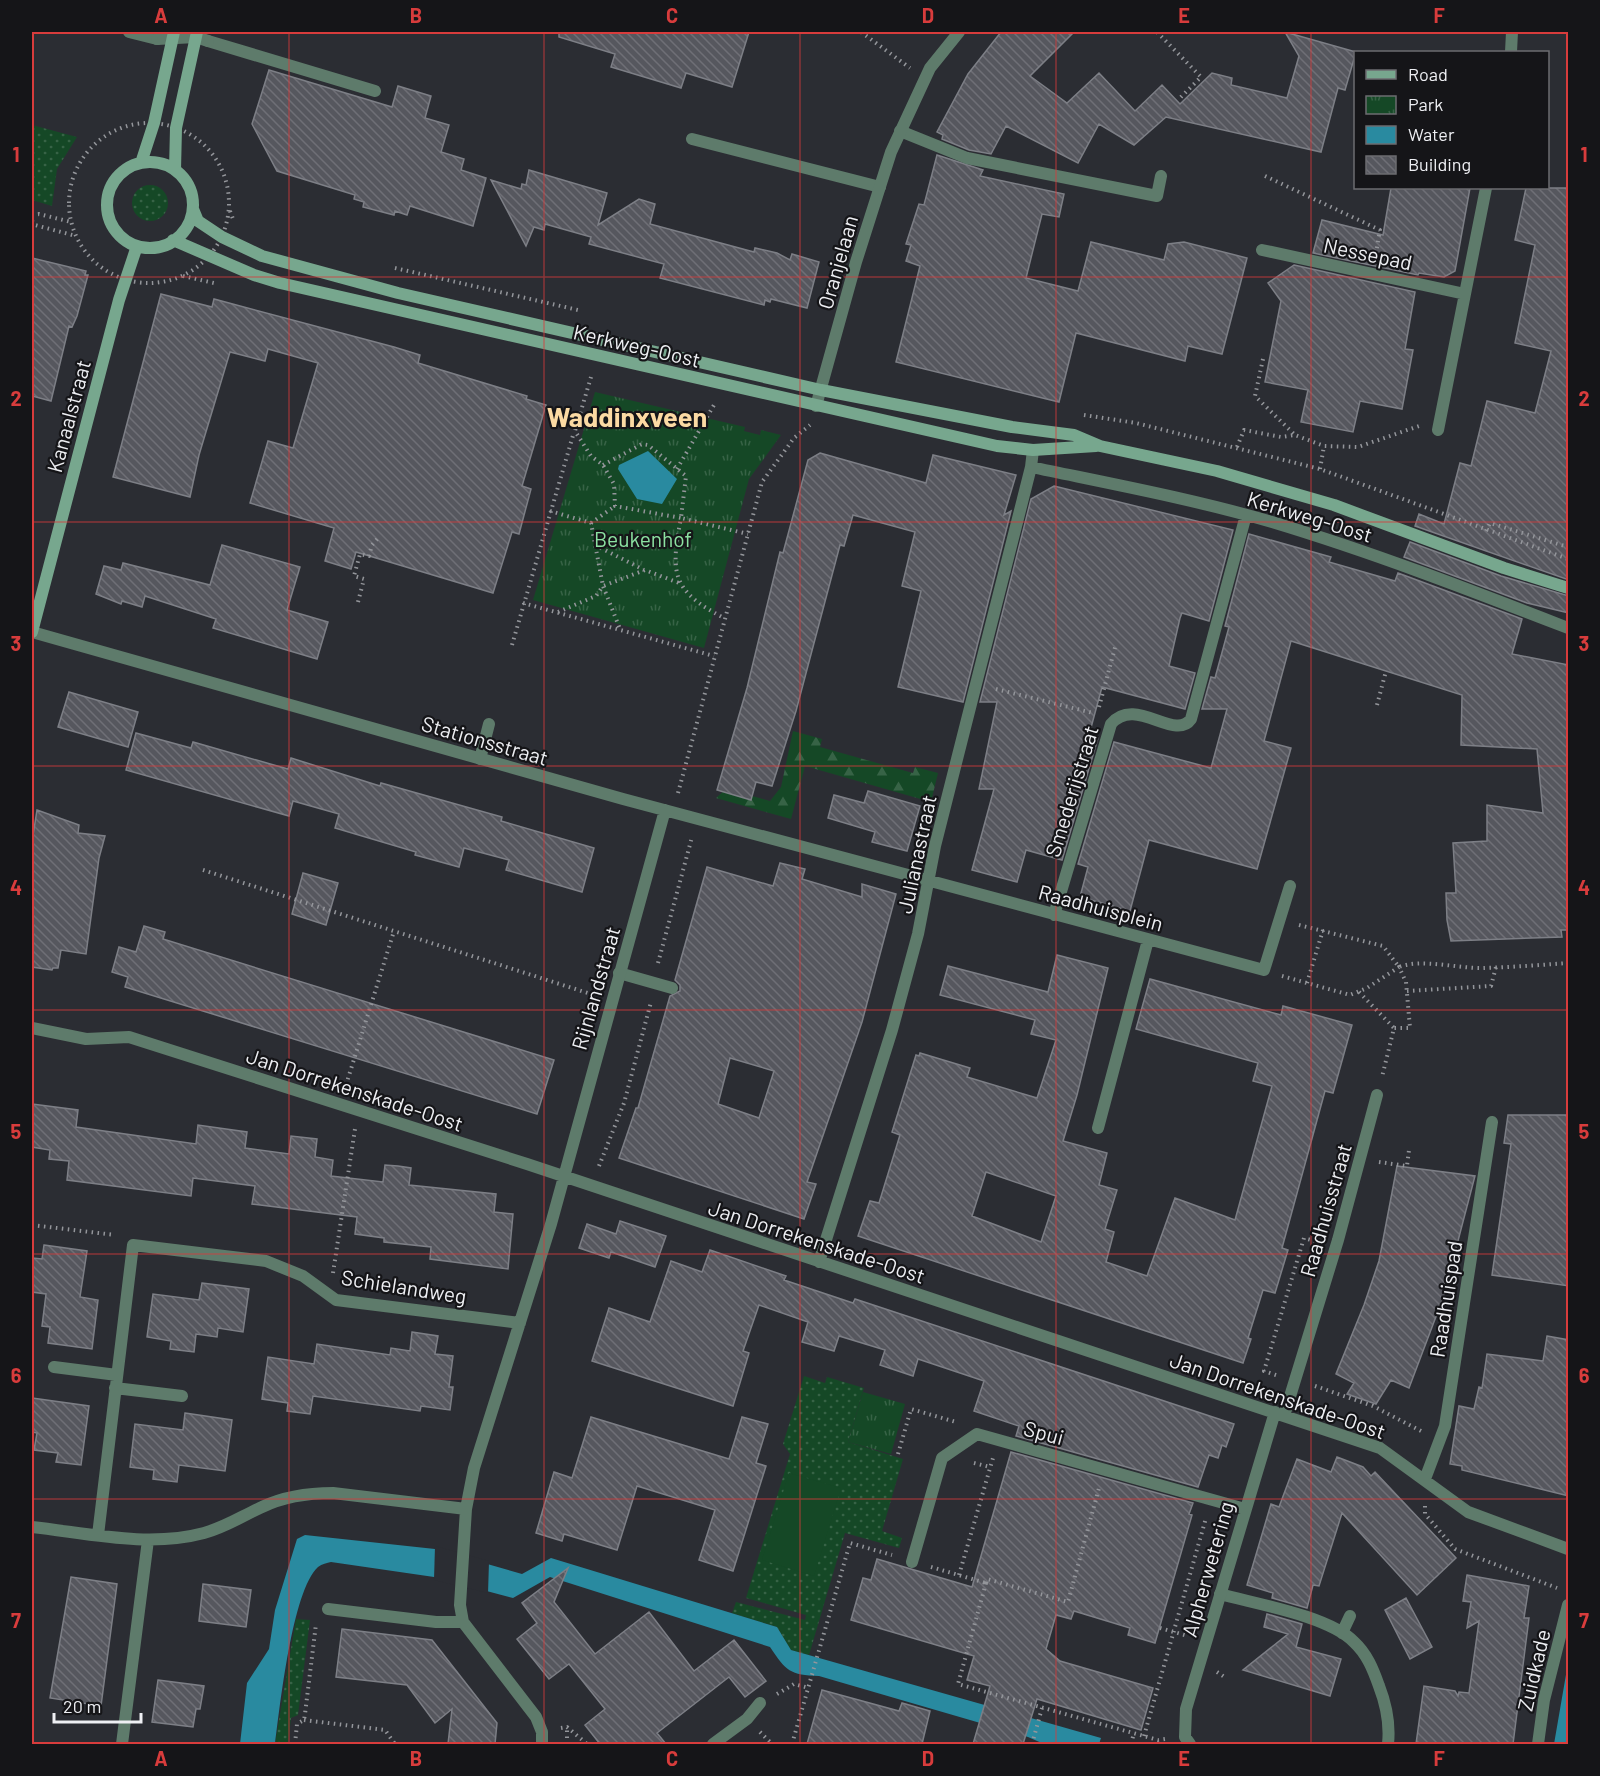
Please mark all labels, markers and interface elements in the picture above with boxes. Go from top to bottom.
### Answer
text: A [154,3,168,27]
text: B [410,3,422,27]
text: C [666,3,678,27]
text: D [922,3,934,27]
text: E [1178,3,1190,27]
text: F [1433,3,1445,27]
legend [1354,51,1549,189]
text: Road [1408,63,1448,85]
text: Park [1408,93,1443,115]
text: Water [1408,123,1455,145]
text: 1 [12,142,20,166]
text: 1 [1580,142,1588,166]
text: Building [1408,153,1471,175]
street label: Oranjelaan [812,212,862,312]
street label: Nessepad [1321,231,1415,275]
street label: Kerkweg-Oost [571,318,703,372]
street label: Kanaalstraat [41,357,95,475]
text: 2 [10,386,22,410]
text: 2 [1578,386,1590,410]
district label: Waddinxveen [547,400,707,432]
street label: Kerkweg-Oost [1244,485,1376,547]
park label: Beukenhof [594,526,692,551]
text: 3 [11,631,21,655]
text: 3 [1579,631,1589,655]
street label: Stationsstraat [419,710,551,770]
street label: Smederijstraat [1039,722,1103,860]
street label: Julianastraat [891,792,941,916]
text: 4 [10,875,22,899]
text: 4 [1578,875,1590,899]
street label: Raadhuisplein [1036,878,1166,936]
street label: Rijnlandstraat [565,923,625,1053]
street label: Jan Dorrekenskade-Oost [244,1042,466,1136]
text: 5 [11,1119,22,1143]
text: 5 [1579,1119,1590,1143]
street label: Raadhuisstraat [1294,1140,1356,1280]
street label: Jan Dorrekenskade-Oost [706,1194,928,1288]
street label: Raadhuispad [1423,1239,1467,1359]
street label: Schielandweg [340,1264,468,1308]
street label: Jan Dorrekenskade-Oost [1167,1346,1389,1444]
text: 6 [11,1363,22,1387]
text: 6 [1579,1363,1590,1387]
street label: Spui [1021,1415,1067,1449]
street label: Alpherwetering [1176,1498,1238,1640]
text: 7 [11,1608,21,1632]
text: 7 [1579,1608,1589,1632]
street label: Zuidkade [1511,1627,1555,1713]
scale bar [54,1686,141,1724]
text: 20 m [63,1695,101,1717]
text: A [154,1746,168,1770]
text: B [410,1746,422,1770]
text: C [666,1746,678,1770]
text: D [922,1746,934,1770]
text: E [1178,1746,1190,1770]
text: F [1433,1746,1445,1770]

